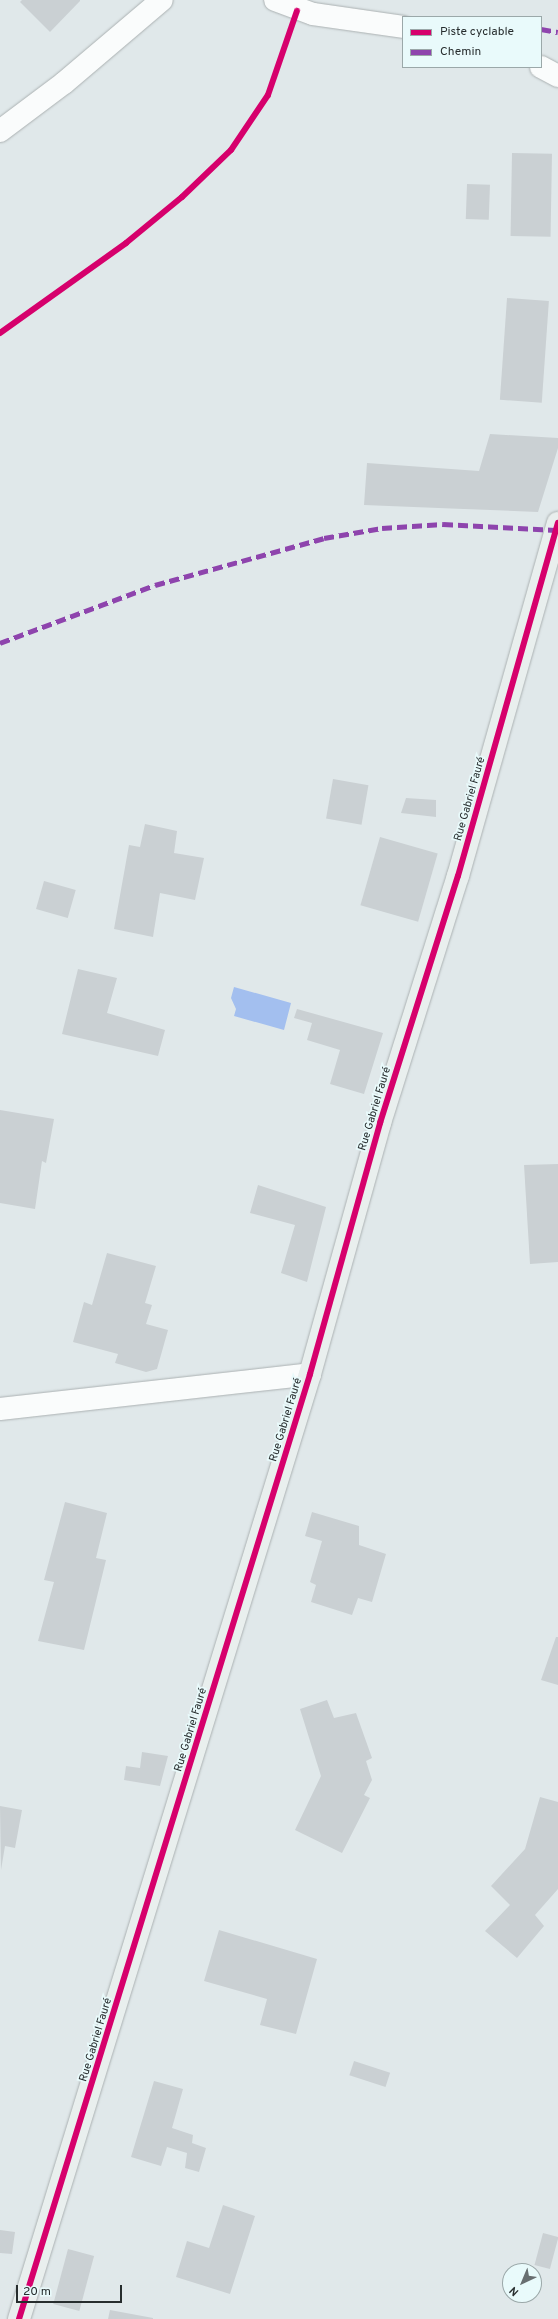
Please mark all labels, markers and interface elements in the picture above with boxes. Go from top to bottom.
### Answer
legend [402,16,542,68]
text: Piste cyclable [440,24,514,40]
text: Chemin [440,44,481,60]
street label: Rue Gabriel Fauré [452,755,488,843]
street label: Rue Gabriel Fauré [356,1065,394,1153]
street label: Rue Gabriel Fauré [267,1376,305,1464]
street label: Rue Gabriel Fauré [172,1686,210,1774]
street label: Rue Gabriel Fauré [77,1996,115,2084]
north arrow [502,2263,542,2303]
scale bar [18,2277,124,2303]
text: N [507,2283,522,2299]
text: 20 m [23,2284,51,2300]

